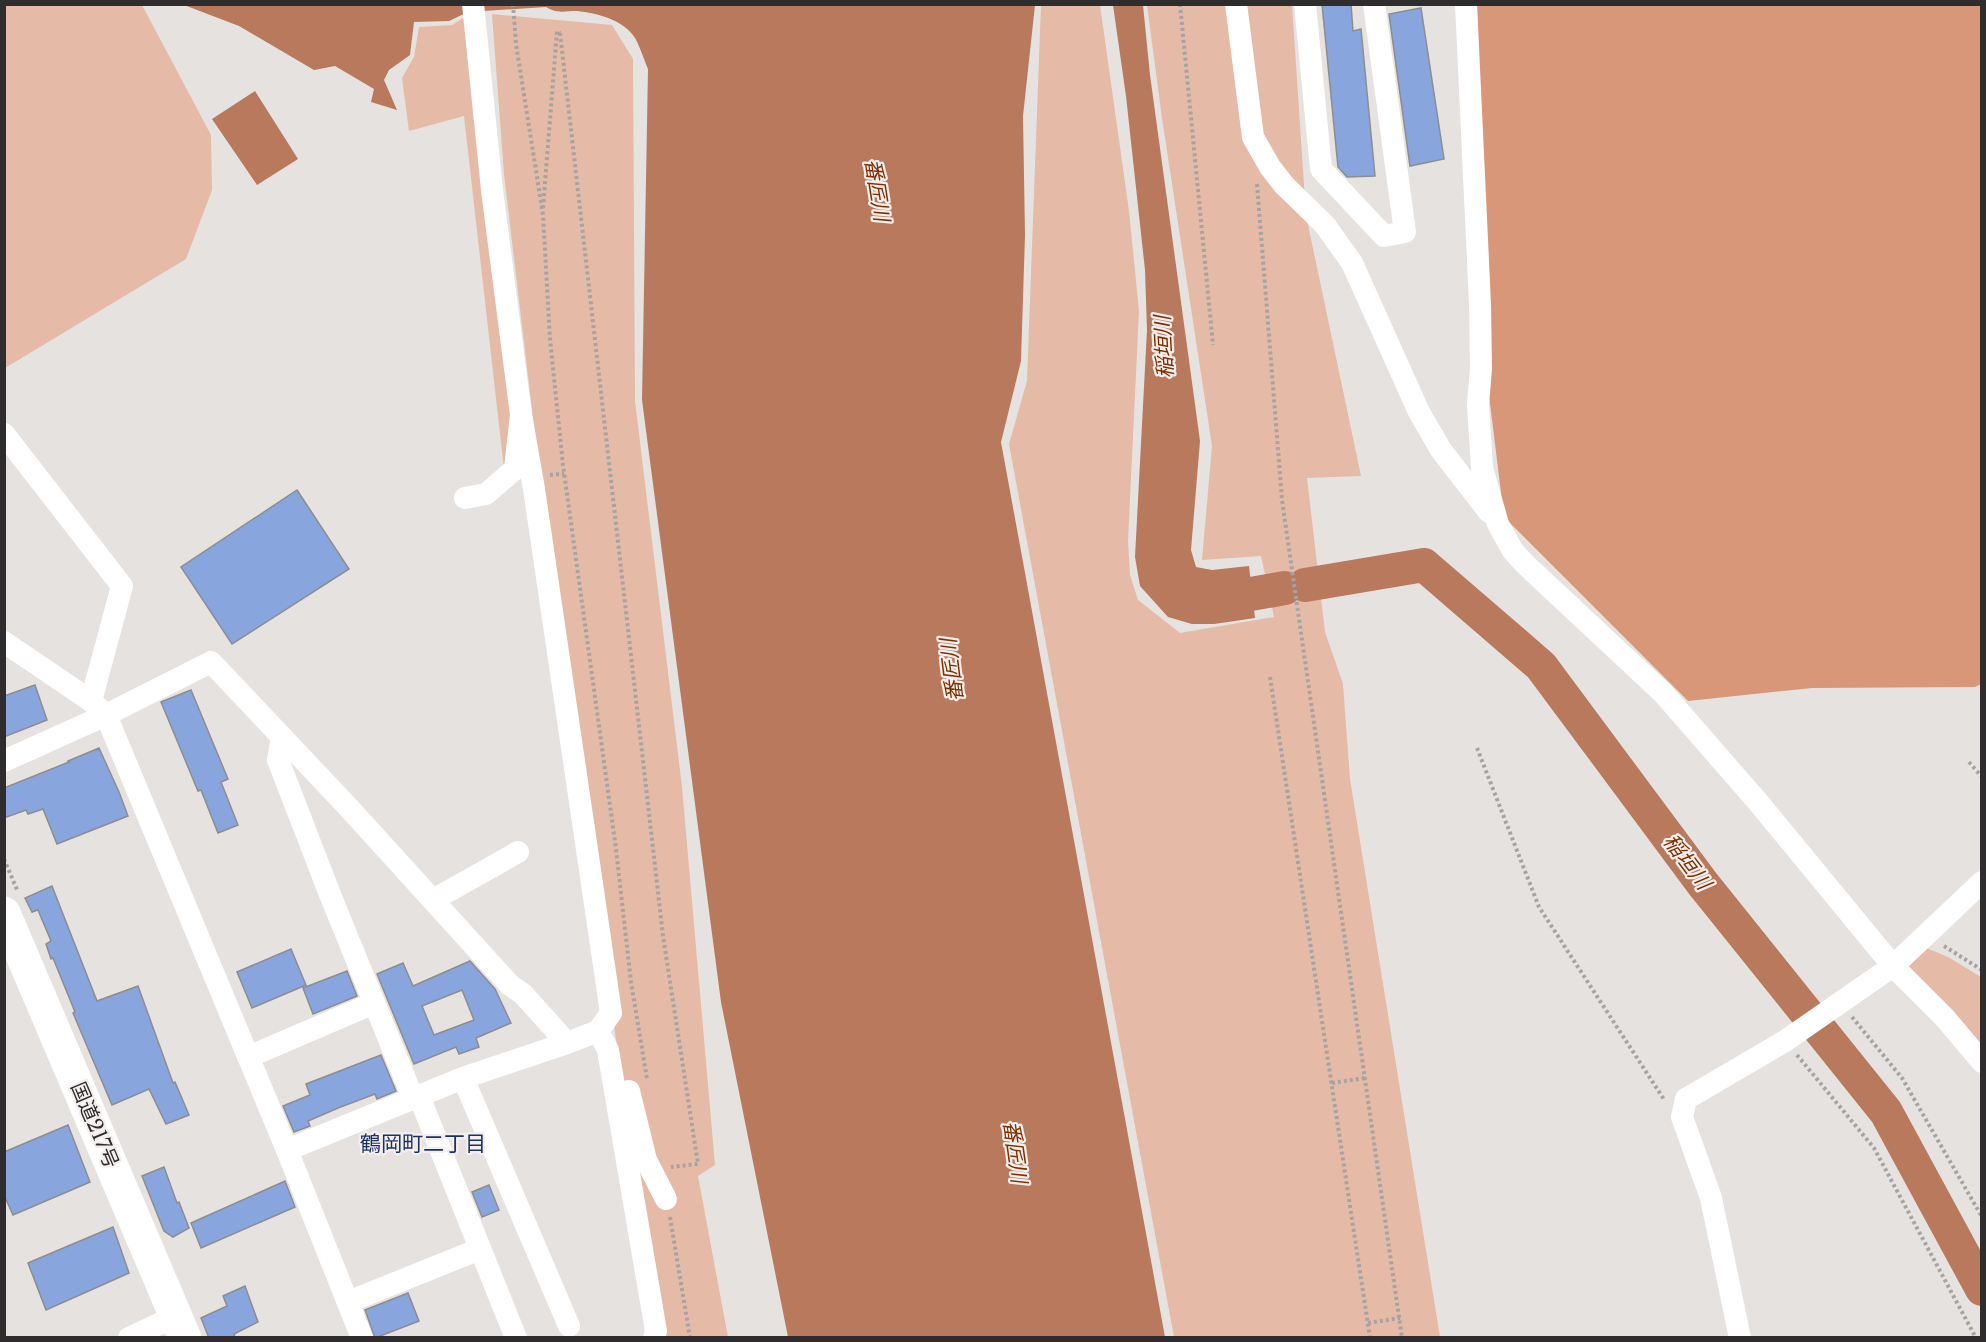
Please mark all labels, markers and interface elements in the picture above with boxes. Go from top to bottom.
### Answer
water label: 番匠川 [859,157,895,225]
water label: 稲垣川 [1149,313,1179,379]
water label: 番匠川 [935,635,969,703]
water label: 稲垣川 [1658,829,1718,897]
street label: 国道217号 [66,1078,124,1172]
water label: 番匠川 [998,1119,1033,1187]
district label: 鶴岡町二丁目 [360,1131,486,1157]

